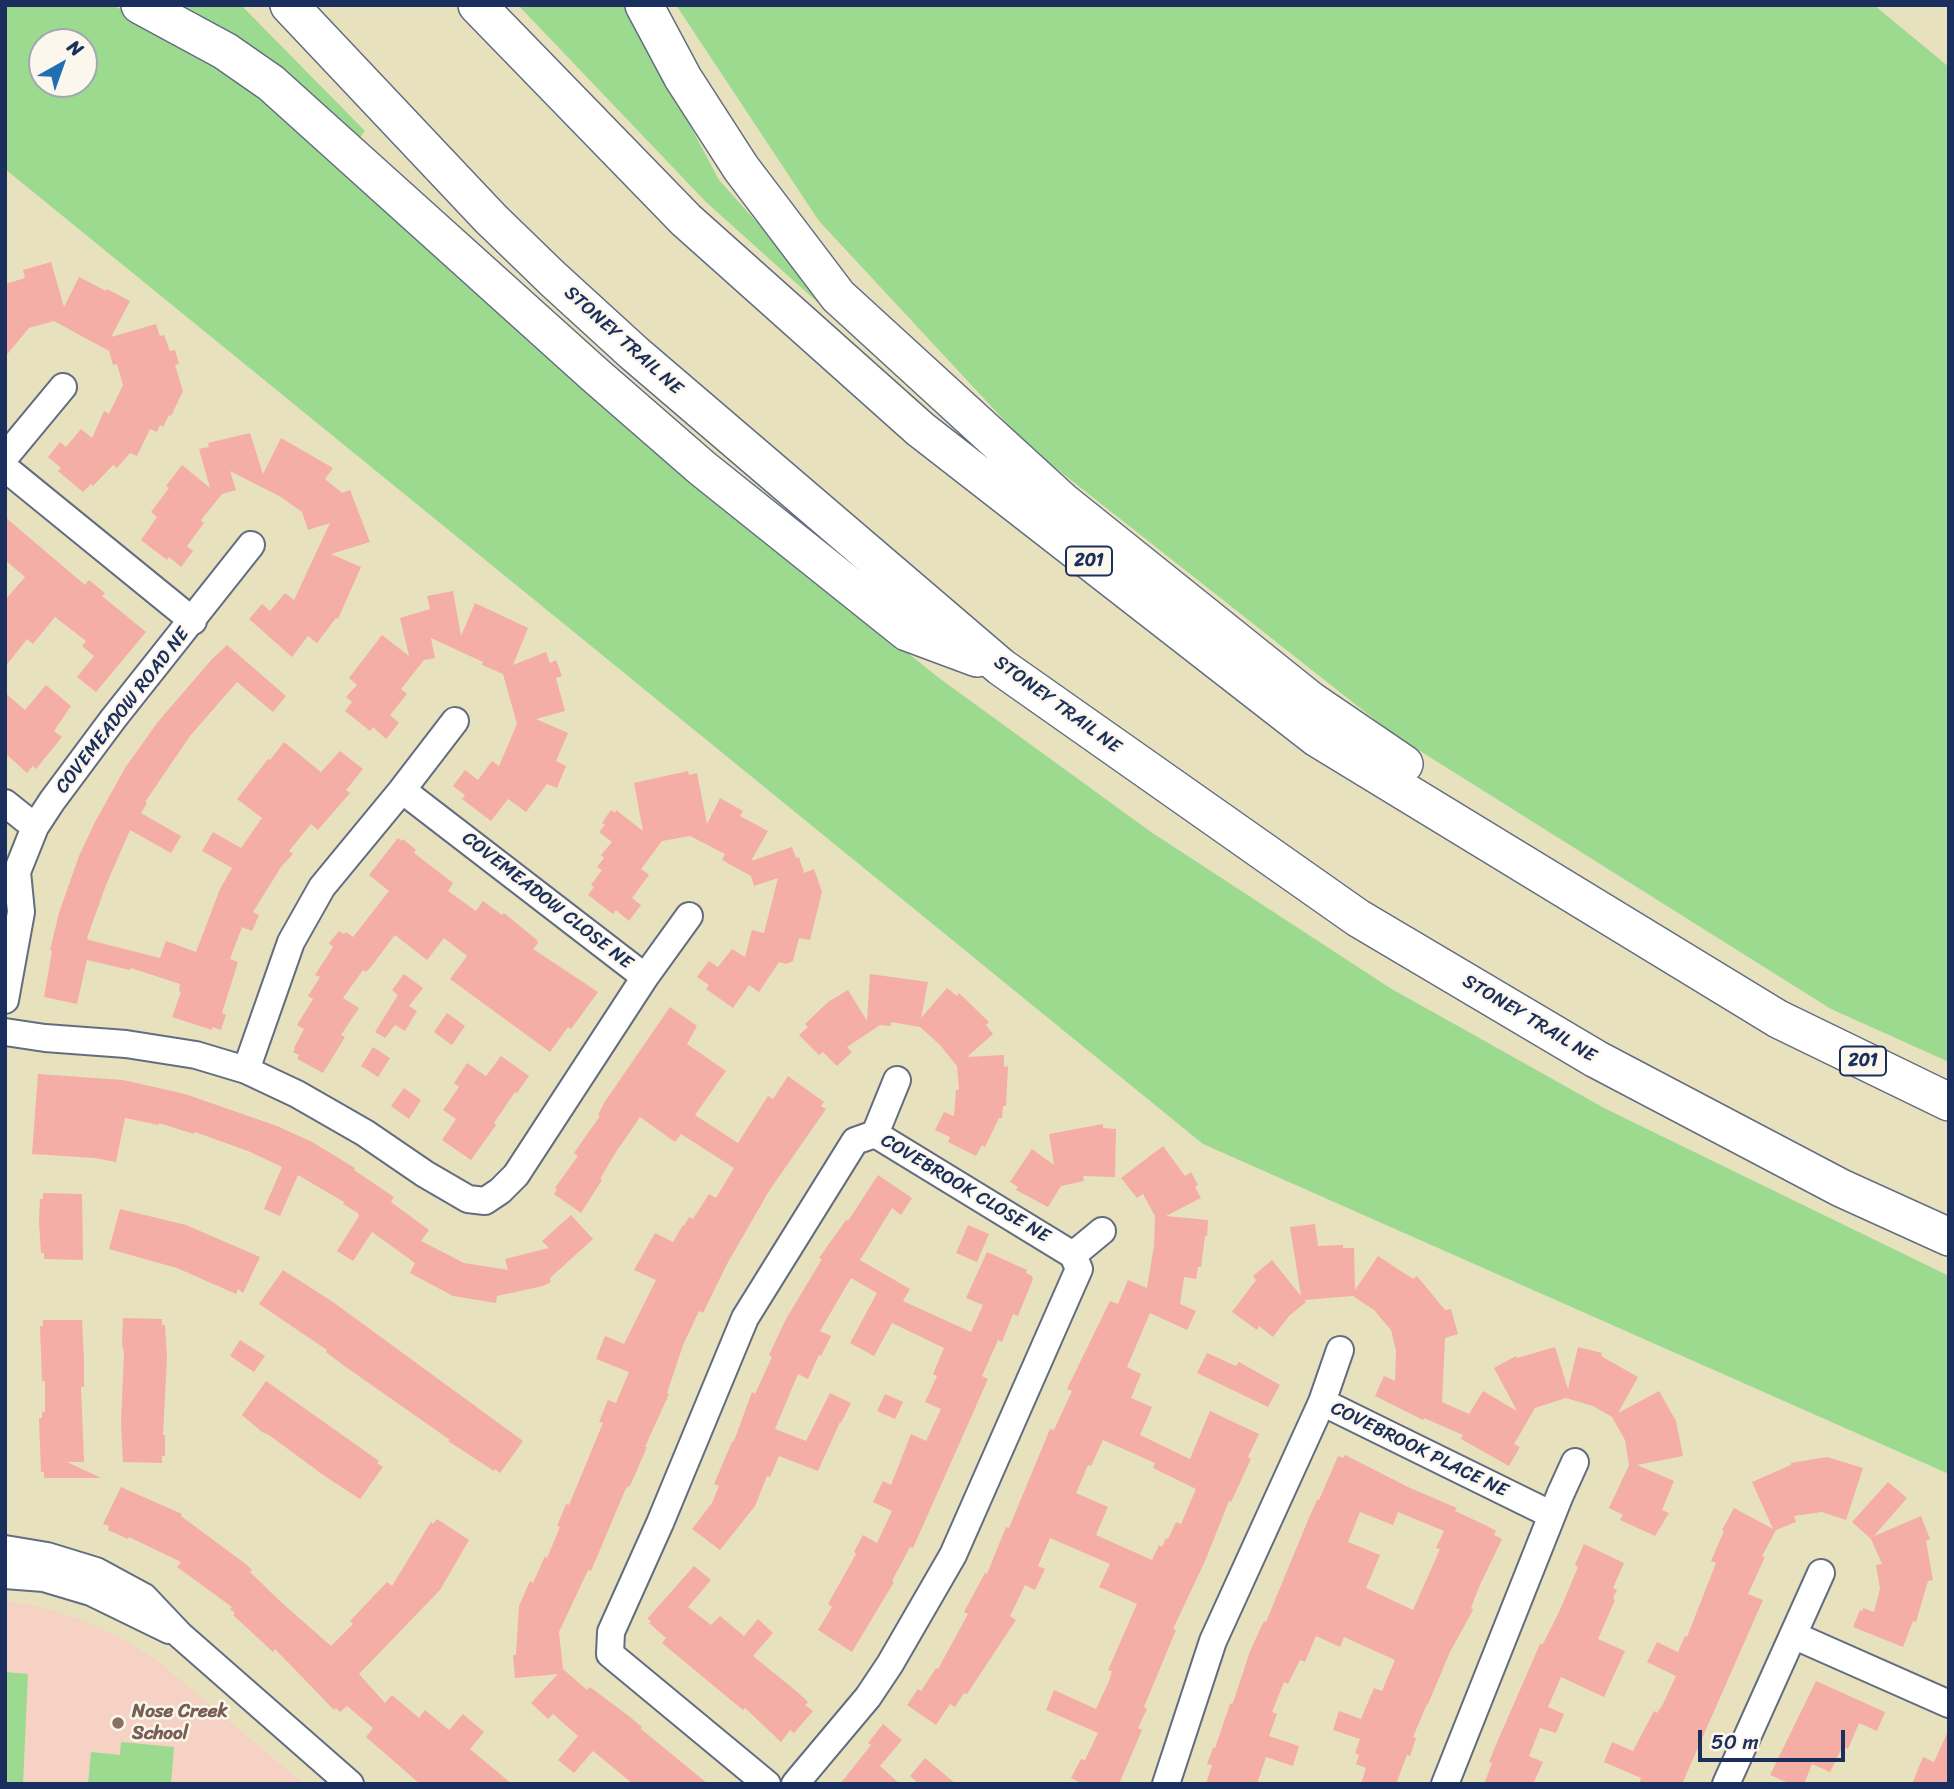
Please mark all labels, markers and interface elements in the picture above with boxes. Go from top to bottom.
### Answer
north arrow [28,28,98,98]
text: N [60,31,91,65]
street label: STONEY TRAIL NE [559,282,687,400]
road number: 201 [1066,546,1112,576]
street label: COVEMEADOW ROAD NE [51,624,195,798]
street label: STONEY TRAIL NE [989,651,1125,759]
street label: COVEMEADOW CLOSE NE [457,827,637,975]
street label: STONEY TRAIL NE [1458,970,1600,1068]
road number: 201 [1840,1046,1886,1076]
street label: COVEBROOK CLOSE NE [876,1129,1054,1249]
street label: COVEBROOK PLACE NE [1327,1397,1511,1503]
place label: Nose Creek School [132,1701,228,1745]
marker: Nose Creek School [110,1715,126,1731]
scale bar [1702,1716,1849,1760]
text: 50 m [1711,1723,1759,1761]

